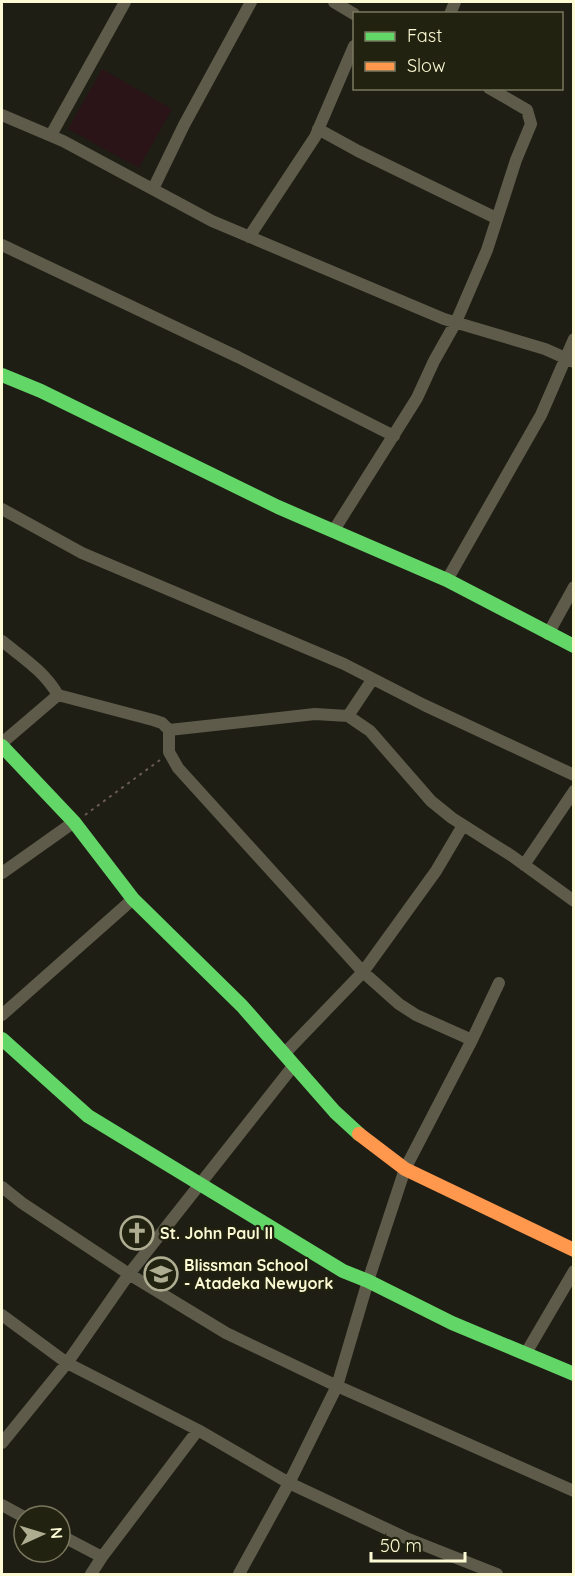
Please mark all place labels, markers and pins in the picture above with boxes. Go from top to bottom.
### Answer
church icon: St. John Paul II [119,1215,155,1251]
place label: St. John Paul II [160,1223,273,1243]
place label: Blissman School - Atadeka Newyork [184,1255,333,1293]
school or university icon: Blissman School - Atadeka Newyork [143,1256,179,1292]

